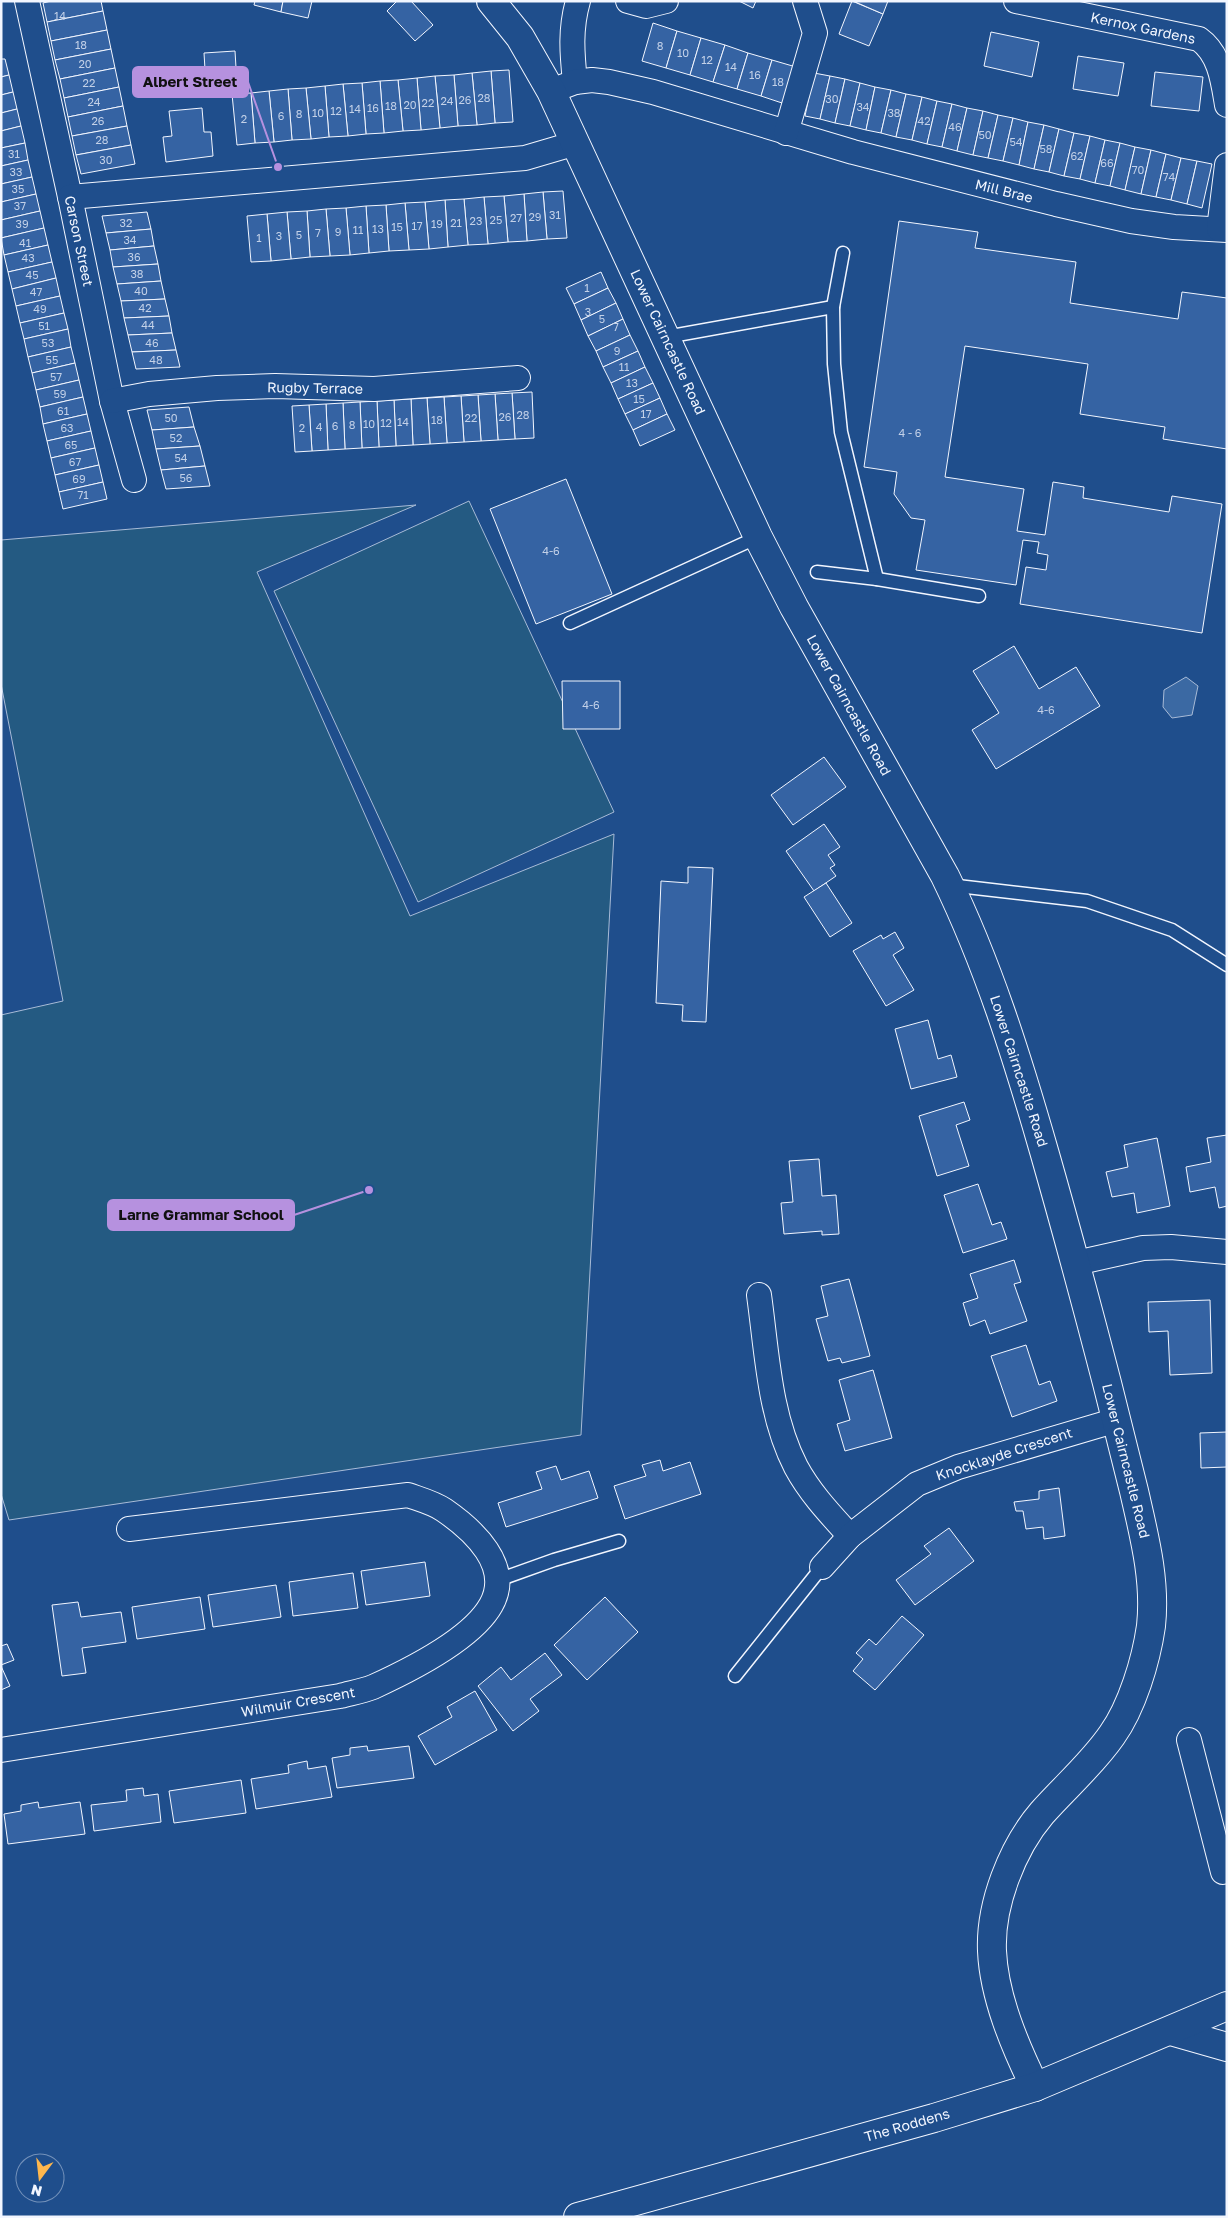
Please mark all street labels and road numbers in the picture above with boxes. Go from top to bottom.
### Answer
street label: Kernox Gardens [1089,8,1197,47]
street label: Mill Brae [973,175,1035,206]
street label: Carson Street [62,194,97,288]
street label: Lower Cairncastle Road [627,266,710,417]
street label: Rugby Terrace [267,378,363,397]
street label: Lower Cairncastle Road [804,631,895,778]
street label: Lower Cairncastle Road [987,993,1052,1149]
street label: Lower Cairncastle Road [1099,1382,1154,1540]
street label: Knocklayde Crescent [934,1423,1074,1484]
street label: Wilmuir Crescent [240,1683,356,1720]
street label: The Roddens [862,2104,952,2145]

